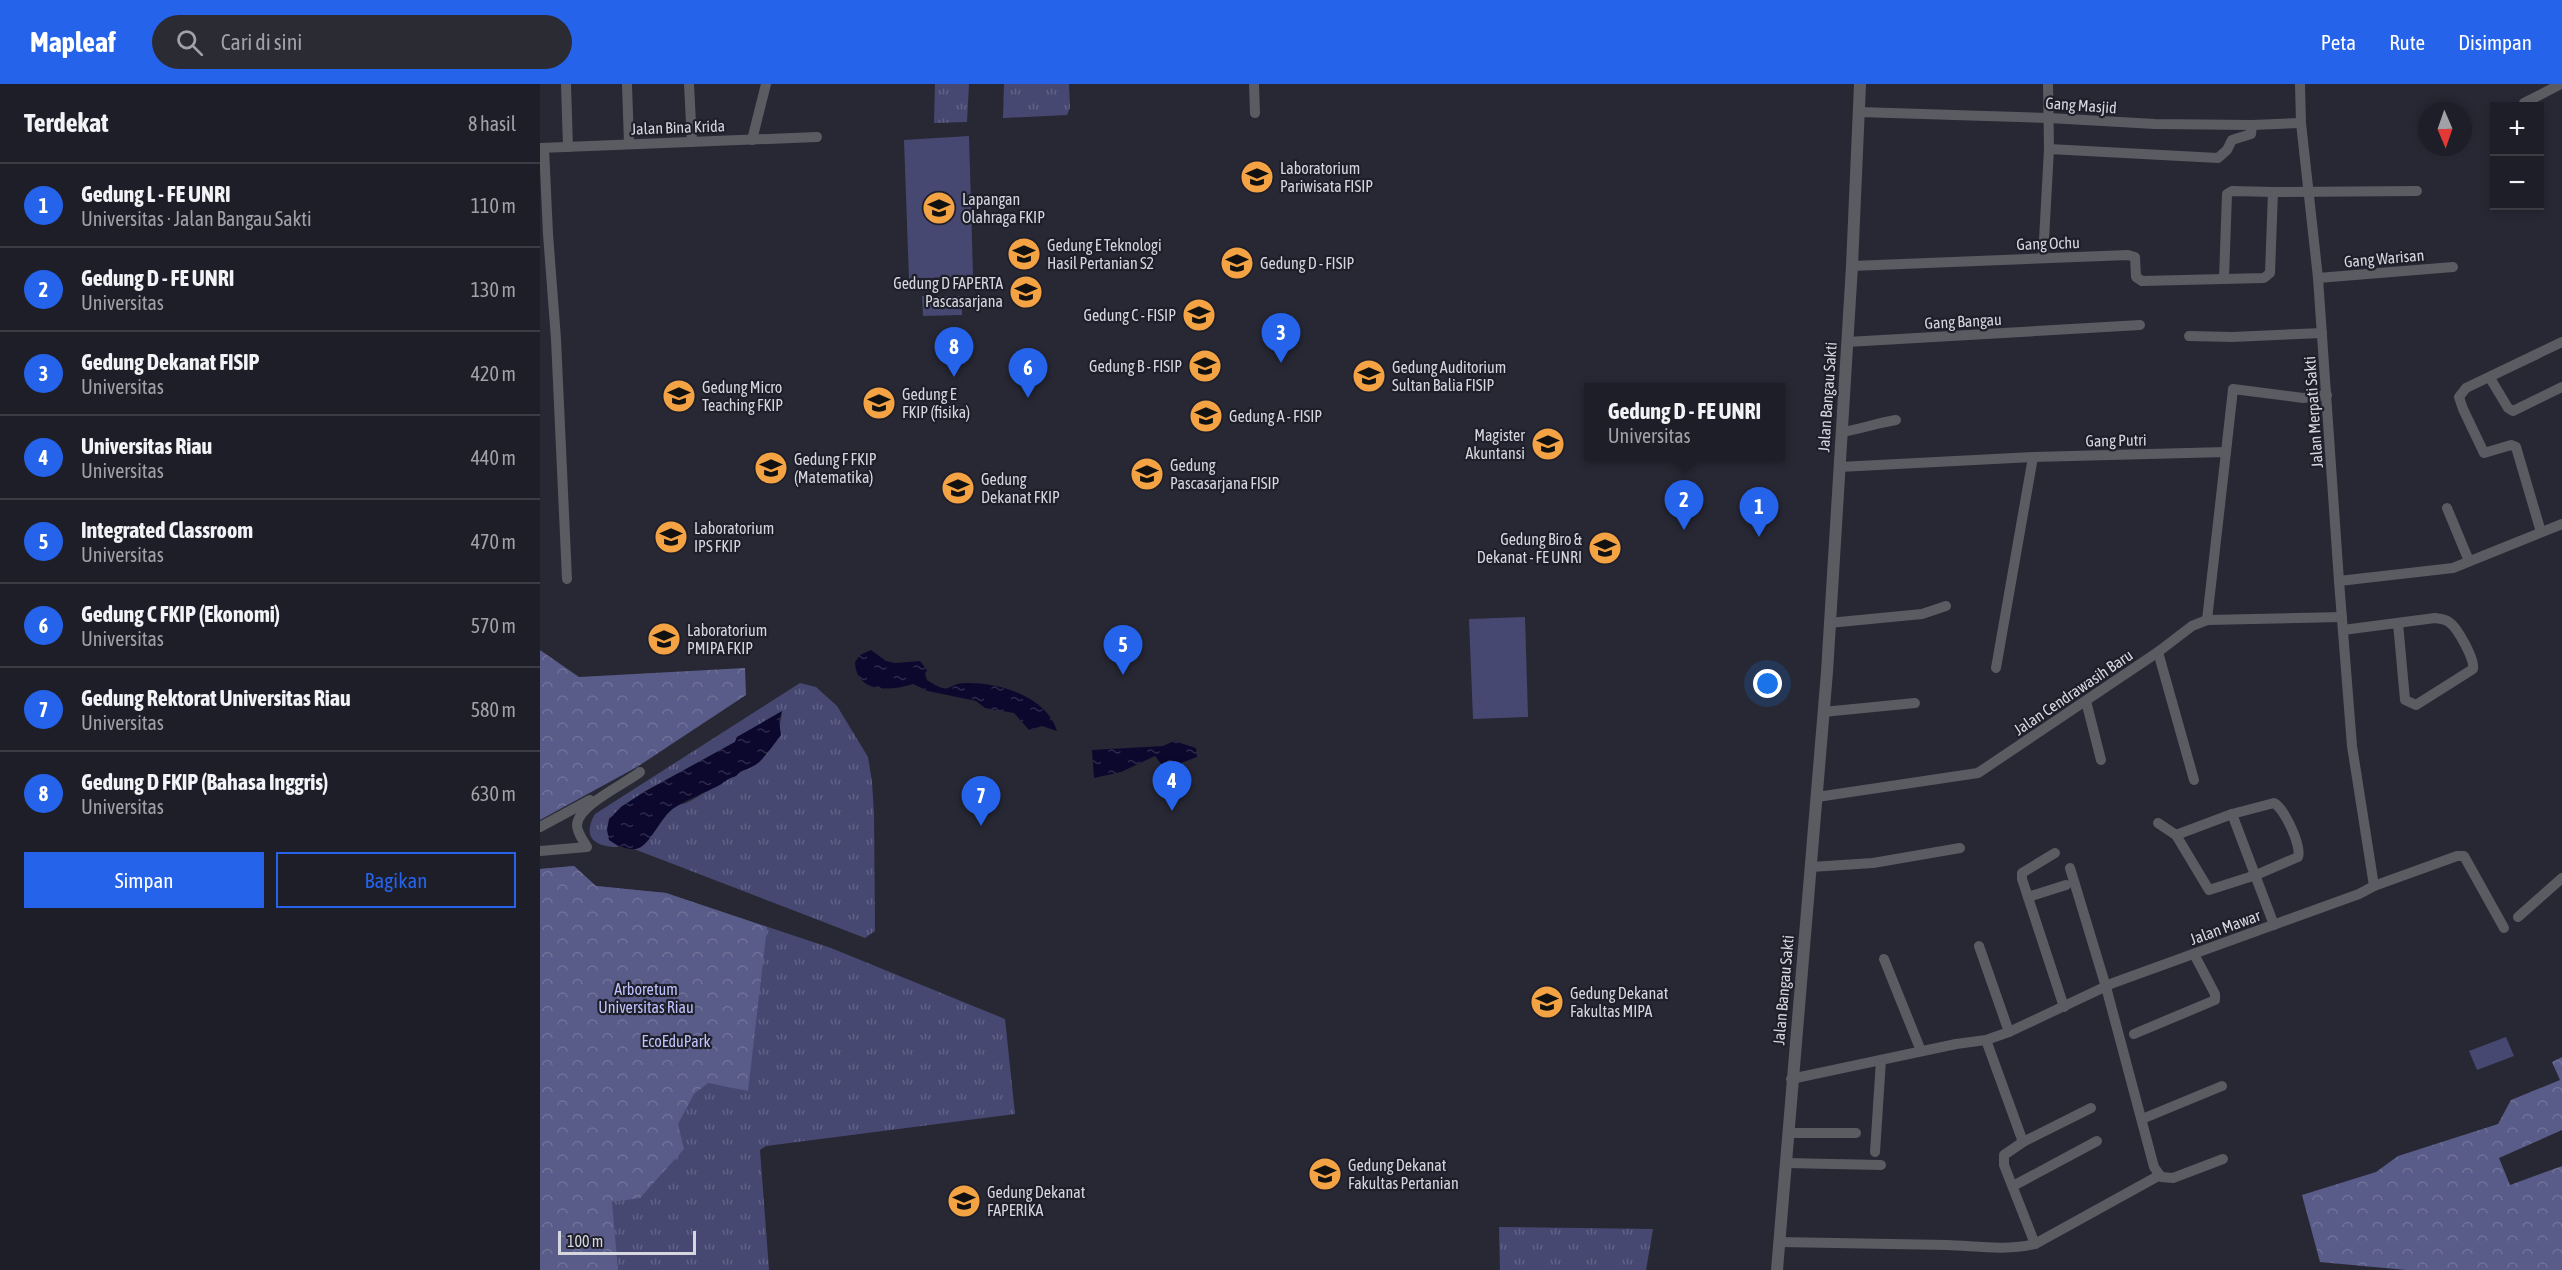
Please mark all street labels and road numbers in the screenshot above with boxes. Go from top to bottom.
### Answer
street label: Gang Masjid [2045,94,2117,117]
street label: Jalan Bina Krida [631,116,725,138]
street label: Gang Ochu [2016,233,2080,254]
street label: Gang Warisan [2343,246,2425,271]
street label: Gang Bangau [1924,310,2002,333]
street label: Jalan Bangau Sakti [1814,341,1841,453]
street label: Jalan Merpati Sakti [2300,355,2327,468]
street label: Gang Putri [2085,430,2147,451]
street label: Jalan Cendrawasih Baru [2010,646,2136,738]
street label: Jalan Mawar [2187,906,2263,948]
street label: Jalan Bangau Sakti [1769,934,1798,1046]

